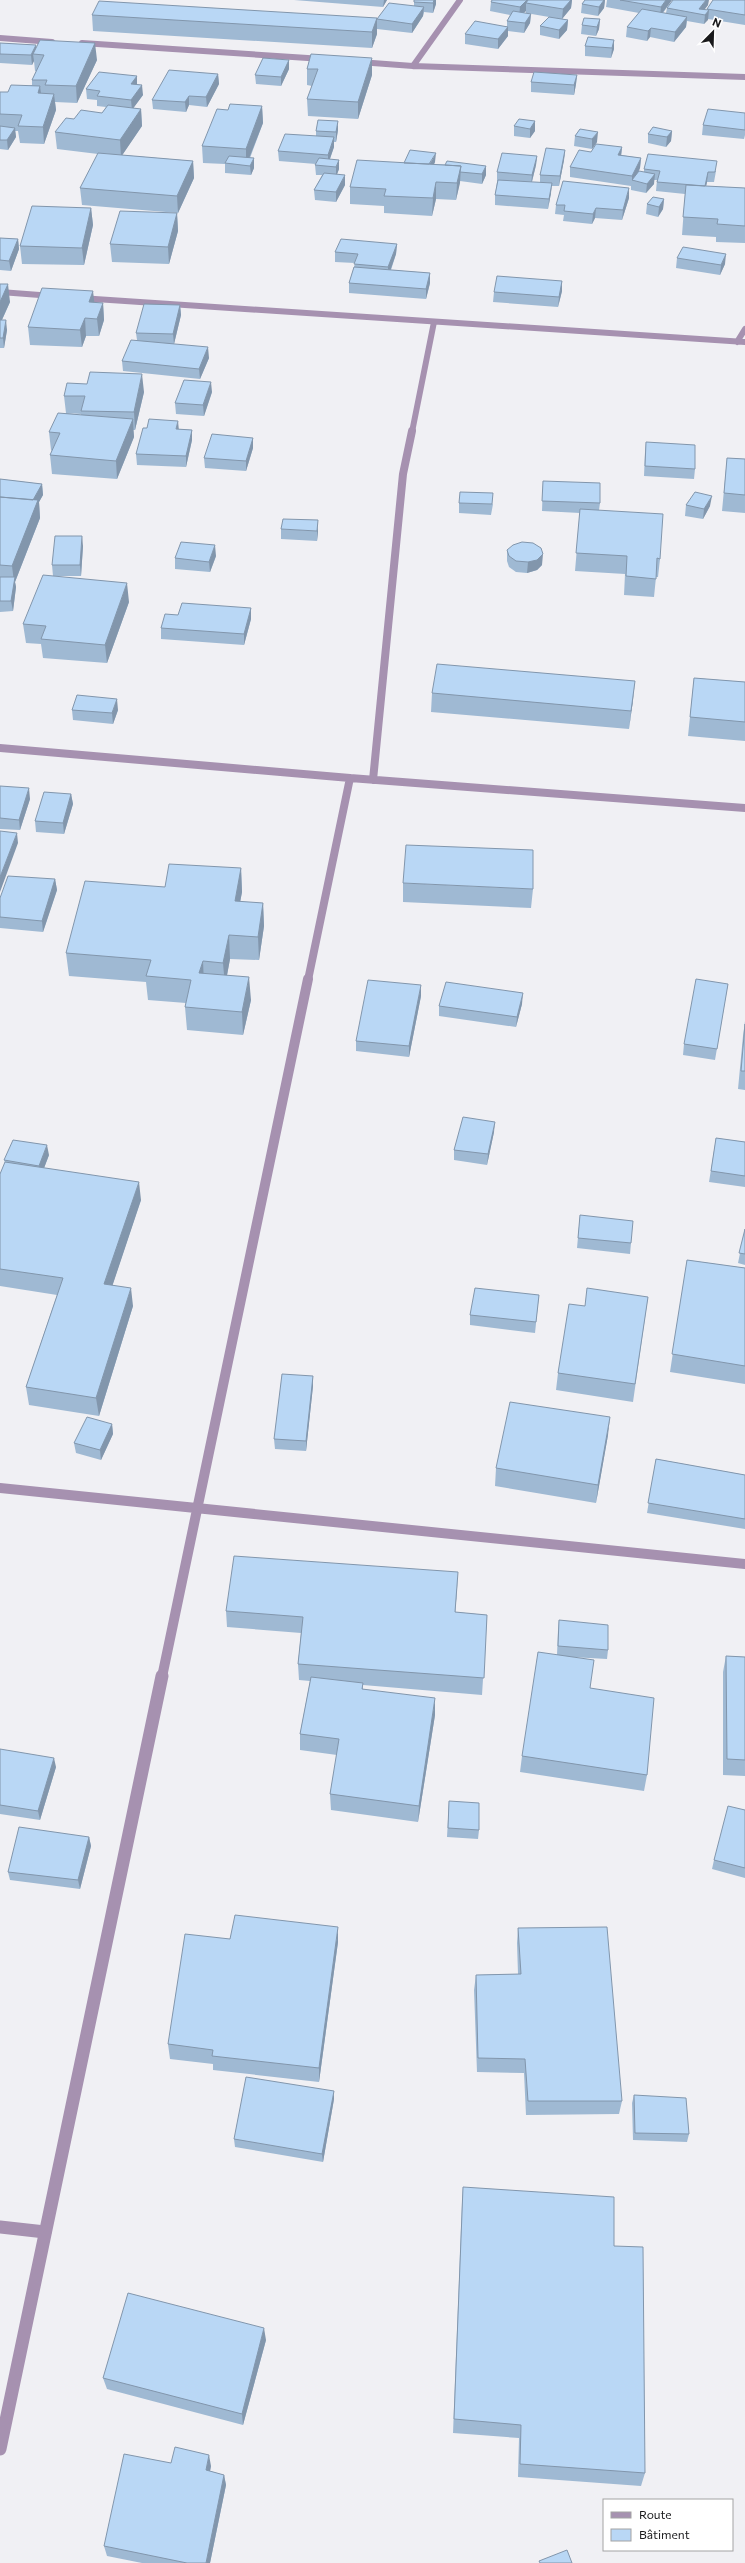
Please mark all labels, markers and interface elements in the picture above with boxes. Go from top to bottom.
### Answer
north arrow [693,12,733,52]
text: N [711,15,723,30]
legend [603,2499,733,2551]
text: Route [639,2507,672,2521]
text: Bâtiment [639,2527,690,2541]

